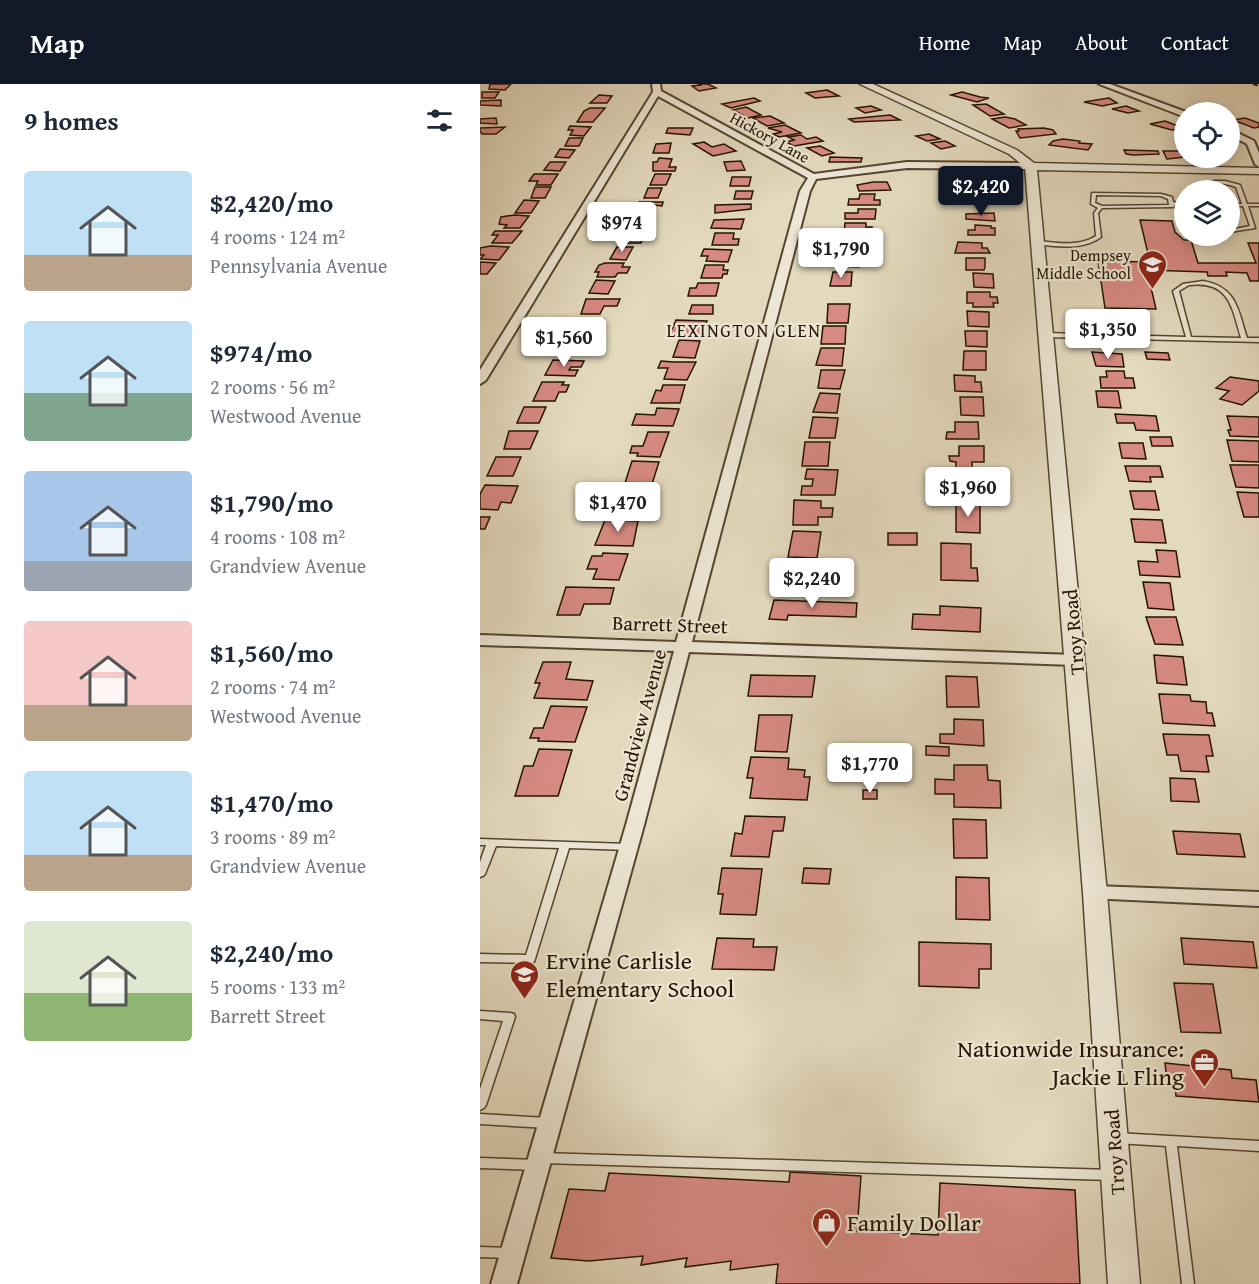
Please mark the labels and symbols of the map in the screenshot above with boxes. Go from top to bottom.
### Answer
street label: Hickory Lane [726,105,814,169]
pin: $2,420 [932,166,1030,217]
pin: $974 [586,202,658,253]
pin: $1,790 [792,228,890,279]
place label: Dempsey Middle School [1036,243,1132,285]
school or university icon: Dempsey Middle School [1136,248,1168,290]
pin: $1,350 [1059,309,1157,360]
pin: $1,560 [515,317,613,368]
district label: LEXINGTON GLEN [667,317,821,344]
pin: $1,960 [919,467,1017,518]
pin: $1,470 [569,482,667,533]
pin: $2,240 [763,558,861,609]
street label: Troy Road [1055,588,1091,676]
street label: Barrett Street [612,607,728,641]
street label: Grandview Avenue [605,646,673,804]
pin: $1,770 [821,743,919,794]
place label: Ervine Carlisle Elementary School [546,943,734,1006]
school or university icon: Ervine Carlisle Elementary School [509,958,541,1000]
place label: Nationwide Insurance: Jackie L Fling [957,1031,1184,1094]
office icon: Nationwide Insurance: Jackie L Fling [1189,1046,1221,1088]
street label: Troy Road [1097,1108,1131,1196]
place label: Family Dollar [847,1205,981,1240]
shop icon: Family Dollar [810,1206,842,1248]

